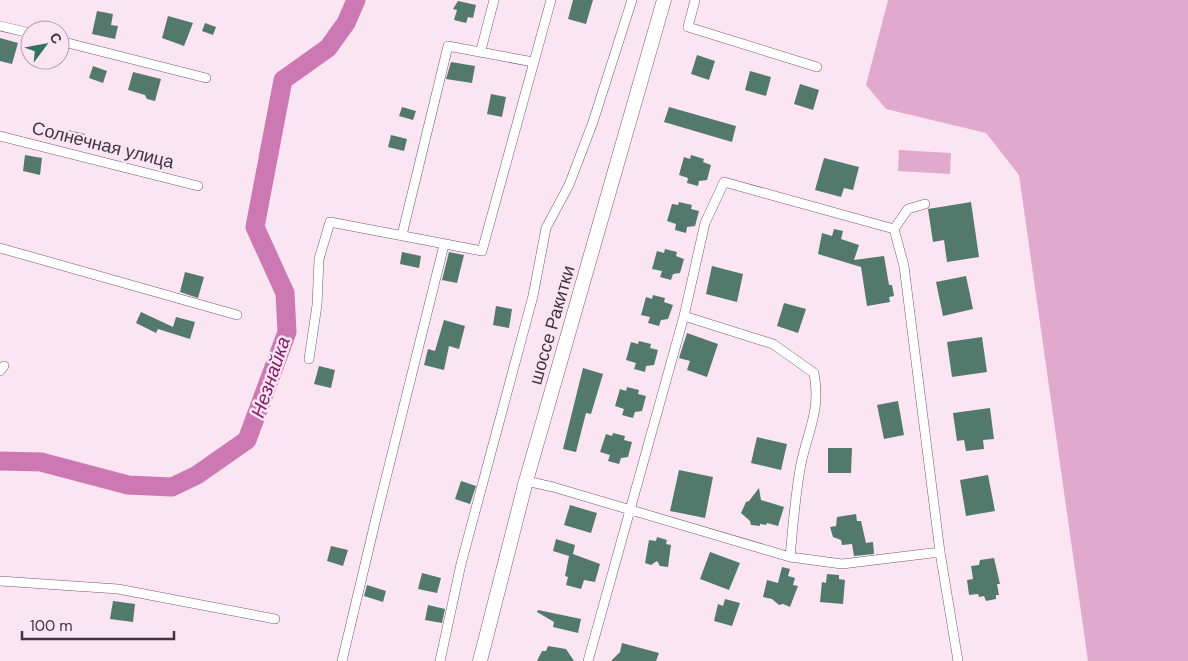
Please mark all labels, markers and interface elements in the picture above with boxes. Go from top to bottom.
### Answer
north arrow [20,20,70,70]
text: С [46,29,66,47]
street label: Солнечная улица [29,116,178,175]
street label: шоссе Ракитки [524,263,580,387]
water label: Незнайка [245,333,296,421]
scale bar [22,608,175,640]
text: 100 m [30,616,73,636]

